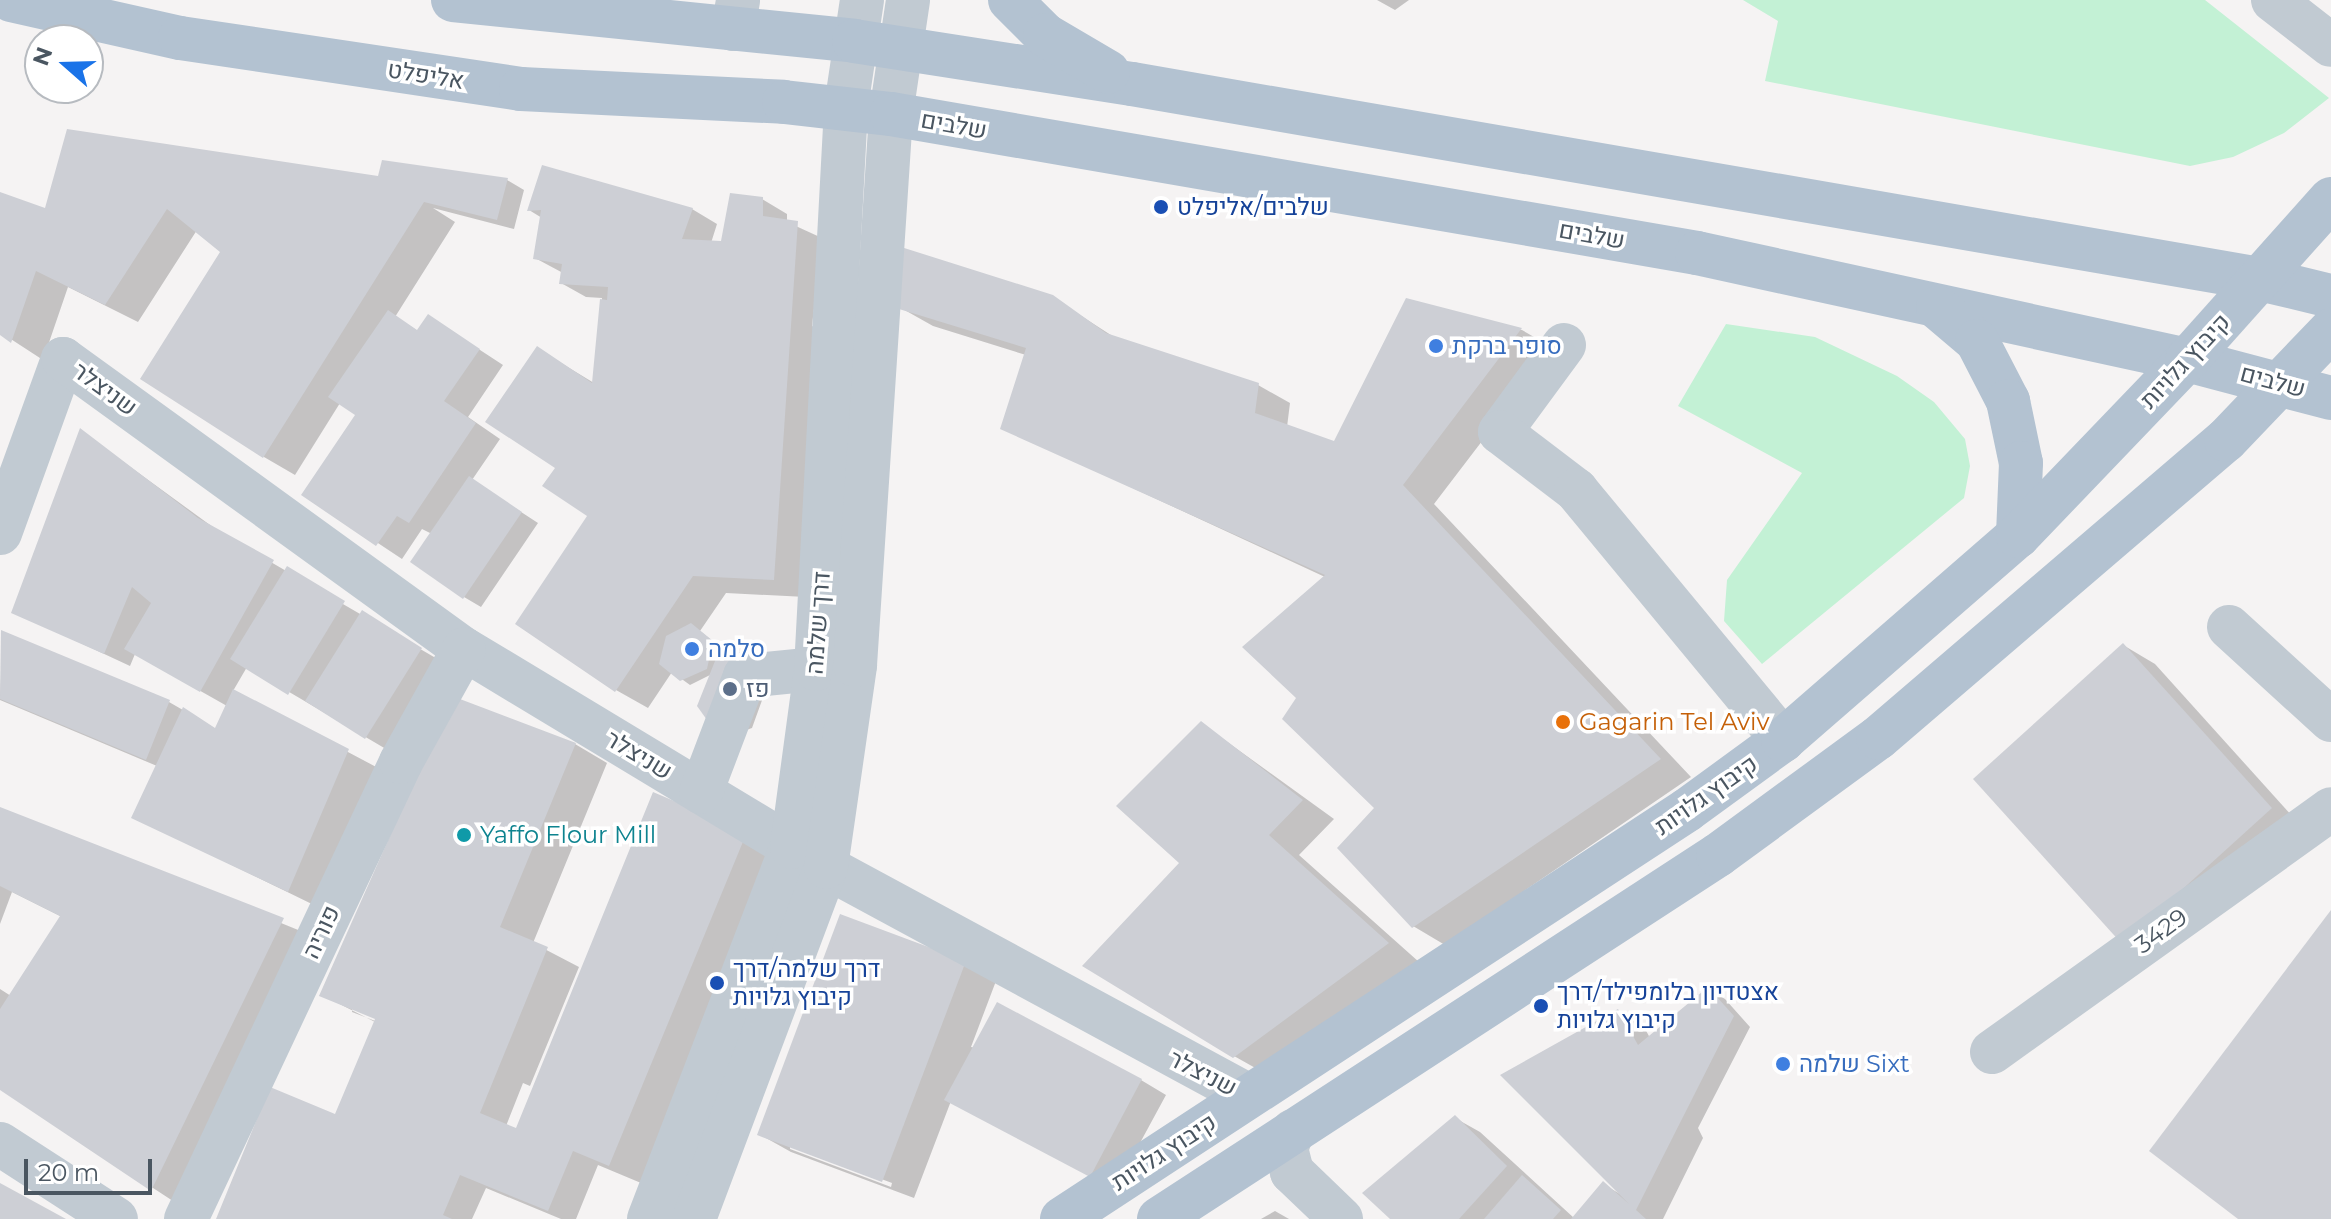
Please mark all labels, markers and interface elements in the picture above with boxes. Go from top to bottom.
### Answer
north arrow [24,24,104,104]
text: N [27,43,59,69]
street label: אליפלט [386,55,466,95]
street label: שלבים [919,105,989,145]
place label: שלבים/אליפלט [1177,193,1329,221]
marker: שלבים/אליפלט [1152,198,1170,216]
street label: שלבים [1557,215,1627,255]
street label: קיבוץ גלויות [2134,308,2236,414]
place label: סופר ברקת [1452,332,1562,360]
marker: סופר ברקת [1427,337,1445,355]
street label: שניצלר [67,356,143,422]
street label: שלבים [2237,358,2309,404]
street label: דרך שלמה [800,571,836,675]
place label: סלמה [708,635,765,663]
marker: סלמה [683,640,701,658]
place label: פז [746,675,770,703]
marker: פז [721,680,739,698]
place label: Gagarin Tel Aviv [1579,708,1769,736]
marker: Gagarin Tel Aviv [1554,713,1572,731]
street label: שניצלר [601,724,677,786]
street label: קיבוץ גלויות [1649,749,1763,841]
place label: Yaffo Flour Mill [480,821,656,849]
marker: Yaffo Flour Mill [455,826,473,844]
street label: פוריה [296,901,346,963]
street label: 3429 [2129,902,2193,960]
place label: דרך שלמה/דרך קיבוץ גלויות [733,955,880,1011]
marker: דרך שלמה/דרך קיבוץ גלויות [708,974,726,992]
place label: אצטדיון בלומפילד/דרך קיבוץ גלויות [1557,978,1779,1034]
marker: אצטדיון בלומפילד/דרך קיבוץ גלויות [1532,997,1550,1015]
street label: שניצלר [1164,1044,1242,1102]
place label: שלמה Sixt [1799,1050,1910,1078]
marker: שלמה Sixt [1774,1055,1792,1073]
street label: קיבוץ גלויות [1106,1108,1222,1196]
scale bar [28,1143,156,1193]
text: 20 m [38,1158,99,1187]

